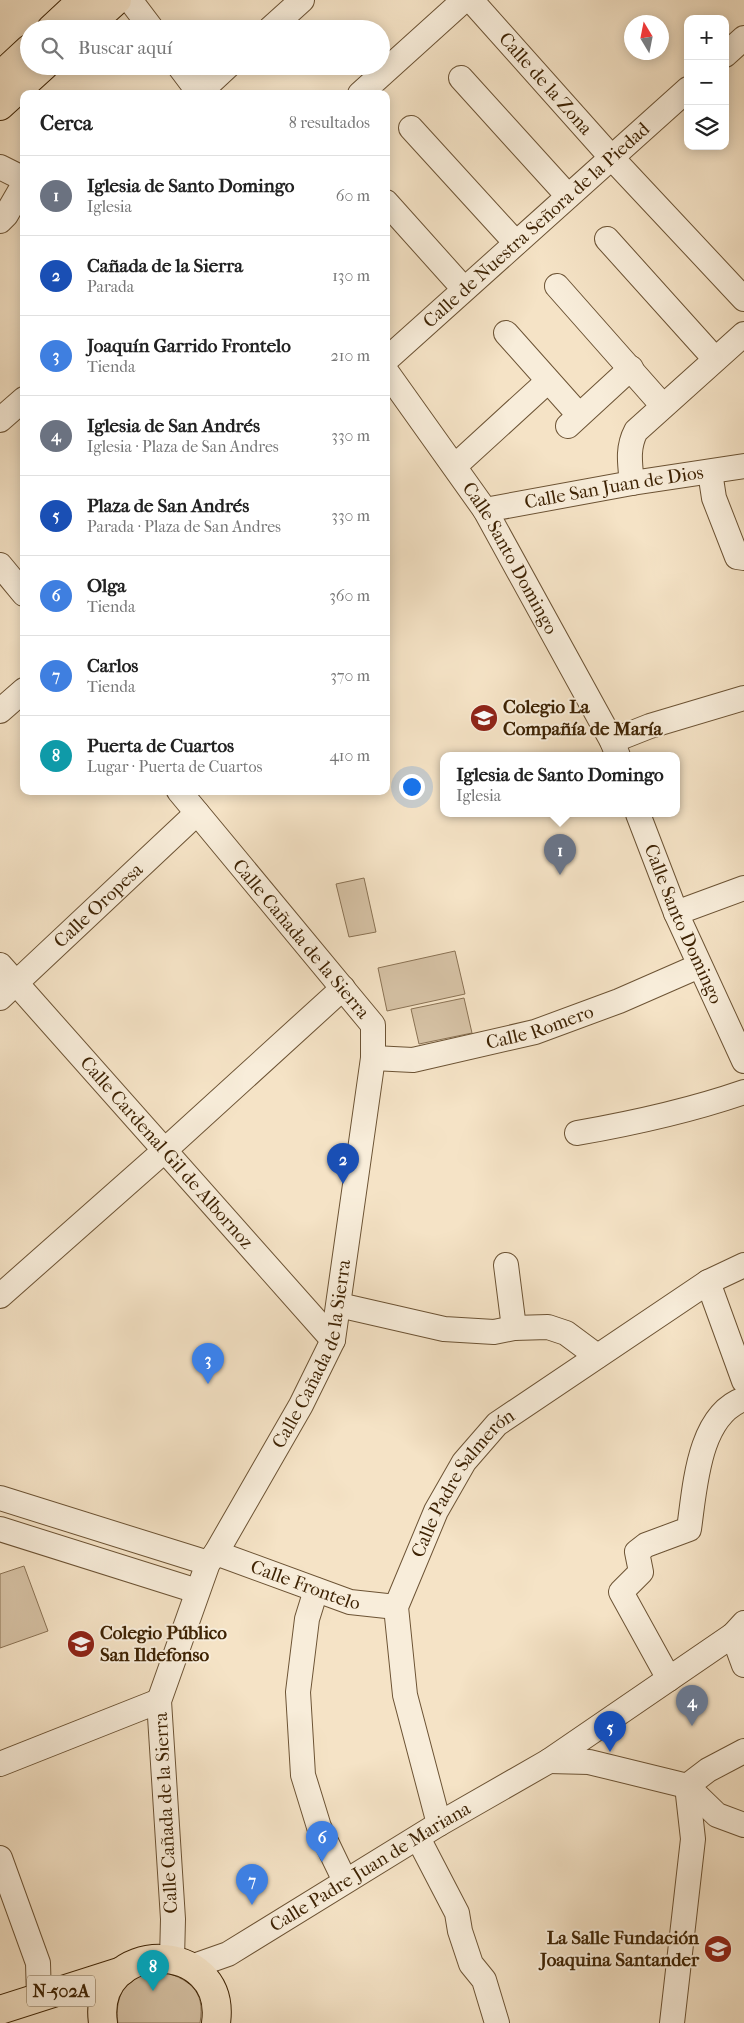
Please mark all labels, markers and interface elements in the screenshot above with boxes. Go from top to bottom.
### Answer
north arrow [624,15,669,60]
map controls [684,15,729,150]
button: + [684,15,729,60]
search box [20,20,390,75]
street label: Calle de la Zona [494,28,597,139]
icon: search [38,34,66,62]
text: Buscar aquí [78,37,172,59]
button: − [684,60,729,105]
button: layers [684,105,729,150]
text: Cerca [40,111,92,135]
text: 8 resultados [289,113,370,132]
street label: Calle de Nuestra Señora de la Piedad [419,117,655,332]
text: Iglesia de Santo Domingo [87,175,294,197]
text: 1 [53,186,59,205]
text: 60 m [336,186,370,205]
text: Iglesia [87,197,132,216]
text: Cañada de la Sierra [87,255,243,277]
text: 2 [52,266,60,285]
text: 130 m [332,266,370,285]
text: Parada [87,277,134,296]
text: Joaquín Garrido Frontelo [87,335,291,357]
text: 3 [53,346,59,365]
text: 210 m [331,346,370,365]
text: Tienda [87,357,135,376]
text: Iglesia de San Andrés [87,415,260,437]
text: 4 [51,426,61,445]
text: 330 m [331,426,370,445]
text: Iglesia · Plaza de San Andres [87,437,279,456]
street label: Calle San Juan de Dios [523,461,705,514]
street label: Calle Santo Domingo [458,478,562,638]
text: Plaza de San Andrés [87,495,249,517]
text: 5 [53,506,59,525]
text: 330 m [331,506,370,525]
text: Parada · Plaza de San Andres [87,517,281,536]
text: Olga [87,575,126,597]
text: 6 [52,586,60,605]
text: 360 m [329,586,370,605]
text: Tienda [87,597,135,616]
text: Carlos [87,655,138,677]
text: 7 [52,666,60,685]
text: 370 m [330,666,370,685]
text: Tienda [87,677,135,696]
place label: Colegio La Compañía de María [503,696,663,740]
school or university icon: Colegio La Compañía de María [469,703,499,733]
text: Puerta de Cuartos [87,735,234,757]
text: 8 [52,746,60,765]
text: 410 m [329,746,370,765]
popup [440,752,680,817]
text: Lugar · Puerta de Cuartos [87,757,262,776]
text: Iglesia de Santo Domingo [456,764,664,786]
your location [399,774,425,800]
text: Iglesia [456,786,501,805]
pin: 1 [544,834,576,875]
street label: Calle Santo Domingo [640,841,727,1008]
street label: Calle Cañada de la Sierra [228,855,374,1023]
street label: Calle Oropesa [49,859,148,953]
street label: Calle Romero [484,1000,597,1054]
street label: Calle Cardenal Gil de Albornoz [75,1052,258,1253]
pin: 2 [327,1143,359,1184]
street label: Calle Cañada de la Sierra [267,1258,355,1452]
pin: 3 [192,1343,224,1384]
street label: Calle Padre Salmerón [407,1404,519,1561]
street label: Calle Frontelo [247,1556,361,1614]
place label: Colegio Público San Ildefonso [100,1622,227,1666]
school or university icon: Colegio Público San Ildefonso [66,1629,96,1659]
pin: 4 [676,1685,708,1726]
pin: 5 [594,1711,626,1752]
street label: Calle Cañada de la Sierra [150,1712,182,1914]
street label: Calle Padre Juan de Mariana [266,1797,475,1937]
pin: 6 [306,1821,338,1862]
pin: 7 [236,1864,268,1905]
place label: La Salle Fundación Joaquina Santander [538,1927,700,1971]
school or university icon: La Salle Fundación Joaquina Santander [703,1934,733,1964]
pin: 8 [137,1950,169,1991]
road number: N-502A [27,1975,95,2006]

